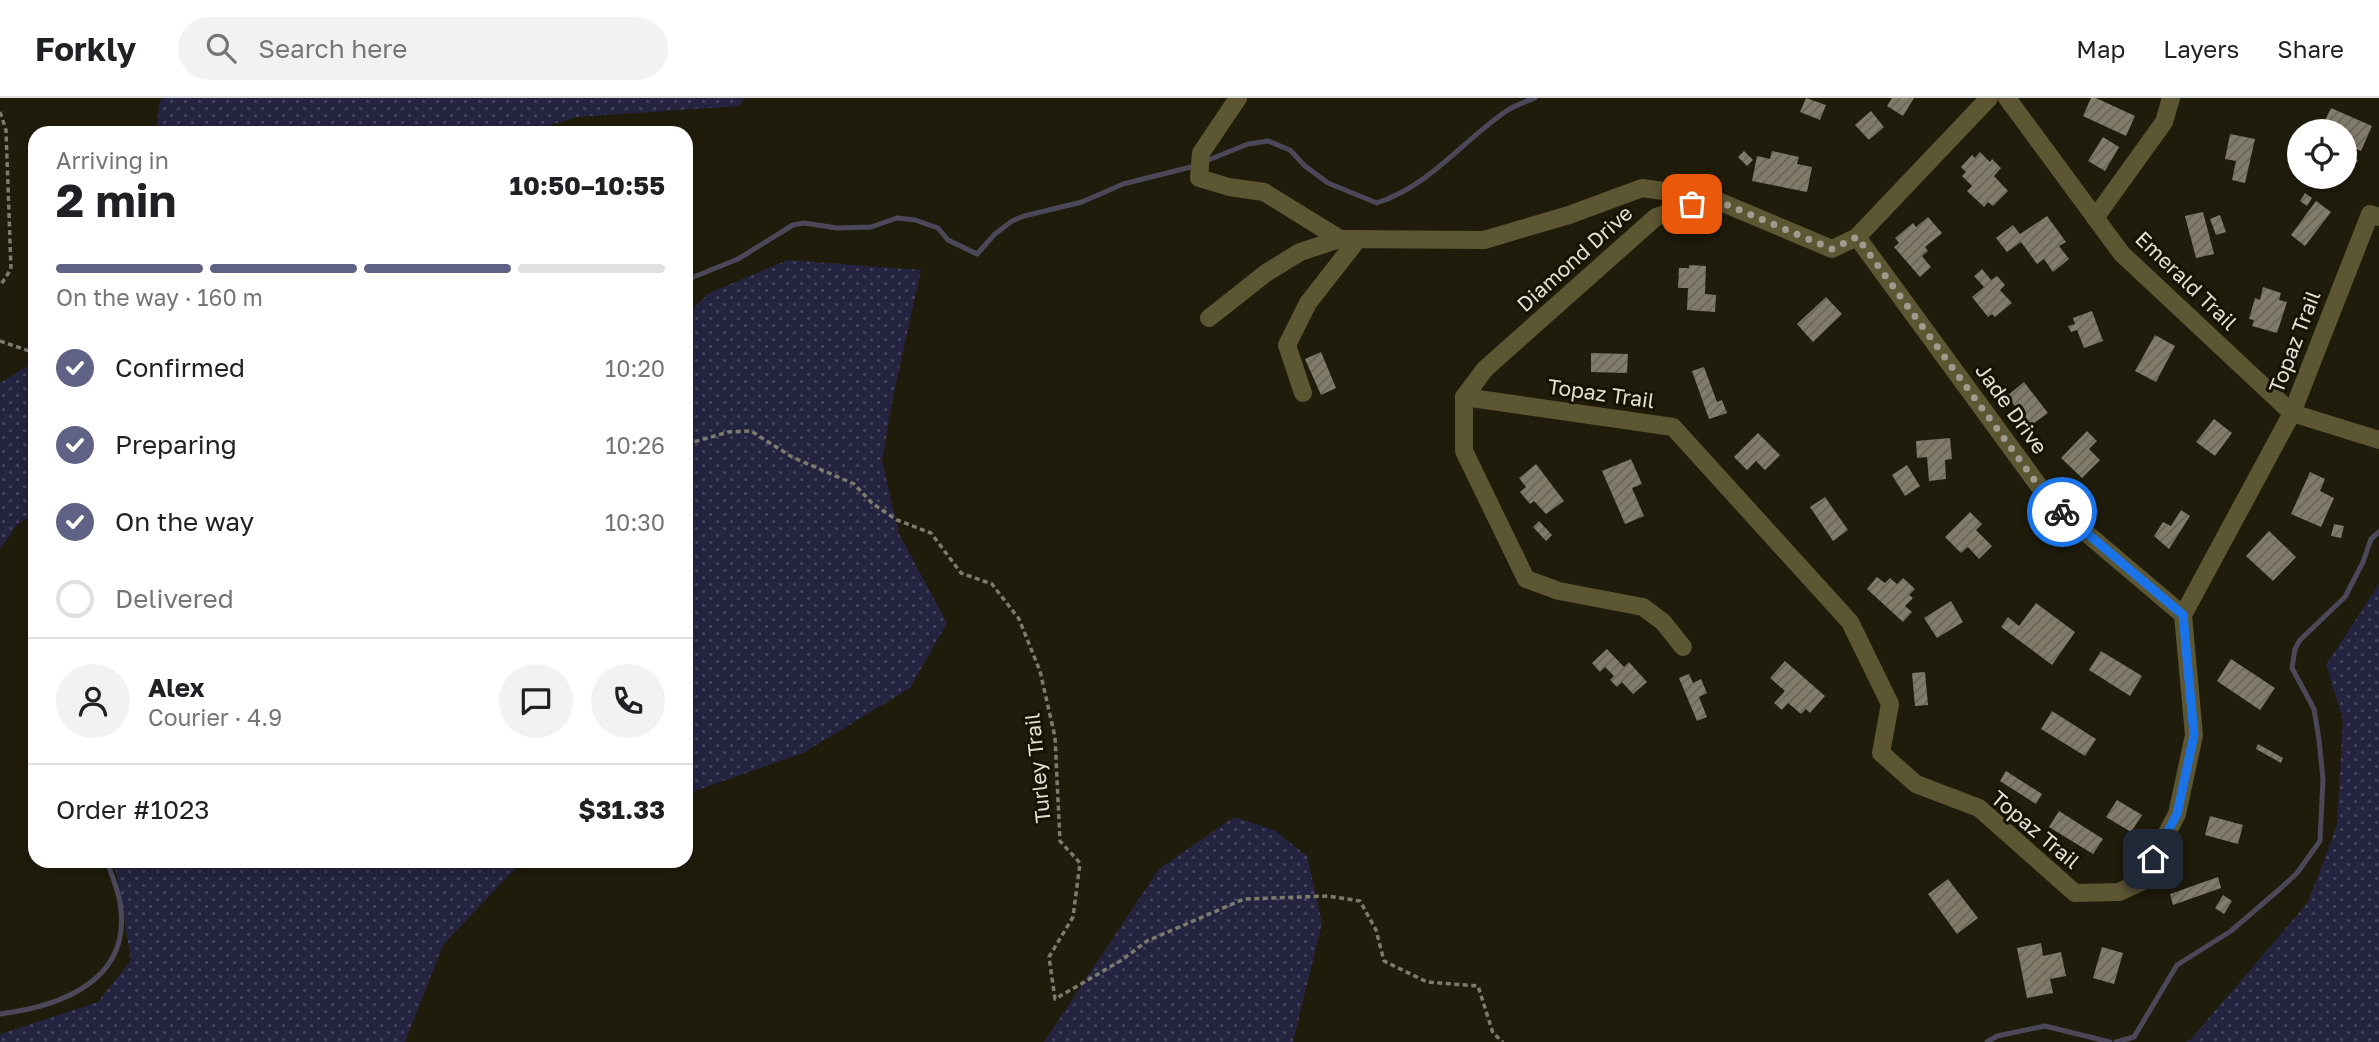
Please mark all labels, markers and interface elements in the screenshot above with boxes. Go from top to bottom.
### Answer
search box [178,17,668,80]
text: Forkly [35,29,136,68]
icon: search [202,29,240,67]
text: Search here [258,33,407,64]
text: Map [2076,34,2125,63]
text: Layers [2163,34,2239,63]
text: Share [2277,34,2344,63]
map controls [2287,119,2357,189]
button: locate [2287,119,2357,189]
text: Arriving in [56,146,169,174]
text: 10:50–10:55 [510,170,665,201]
text: 2 min [56,172,176,227]
pin [1662,174,1722,234]
icon: bag [1673,185,1711,223]
street label: Diamond Drive [1511,200,1637,317]
street label: Emerald Trail [2130,225,2243,335]
text: On the way · 160 m [56,283,263,311]
street label: Topaz Trail [2263,287,2326,397]
icon: check [56,349,94,387]
text: Confirmed [115,352,245,383]
text: 10:20 [605,354,665,382]
street label: Jade Drive [1970,358,2053,459]
street label: Topaz Trail [1546,373,1656,413]
icon: check [56,426,94,464]
text: Preparing [115,429,237,460]
text: 10:26 [605,431,665,459]
courier [2027,477,2097,547]
icon: bike [2043,493,2081,531]
icon: check [56,503,94,541]
text: On the way [115,506,254,537]
text: 10:30 [605,508,665,536]
text: Delivered [115,583,234,614]
button: person [56,664,130,738]
button: chat [499,664,573,738]
button: phone [591,664,665,738]
text: Alex [148,672,205,703]
text: Courier · 4.9 [148,703,282,731]
street label: Turley Trail [1018,712,1056,824]
street label: Topaz Trail [1986,785,2085,874]
text: Order #1023 [56,794,210,825]
text: $31.33 [578,794,665,825]
pin [2123,829,2183,889]
icon: home [2134,840,2172,878]

